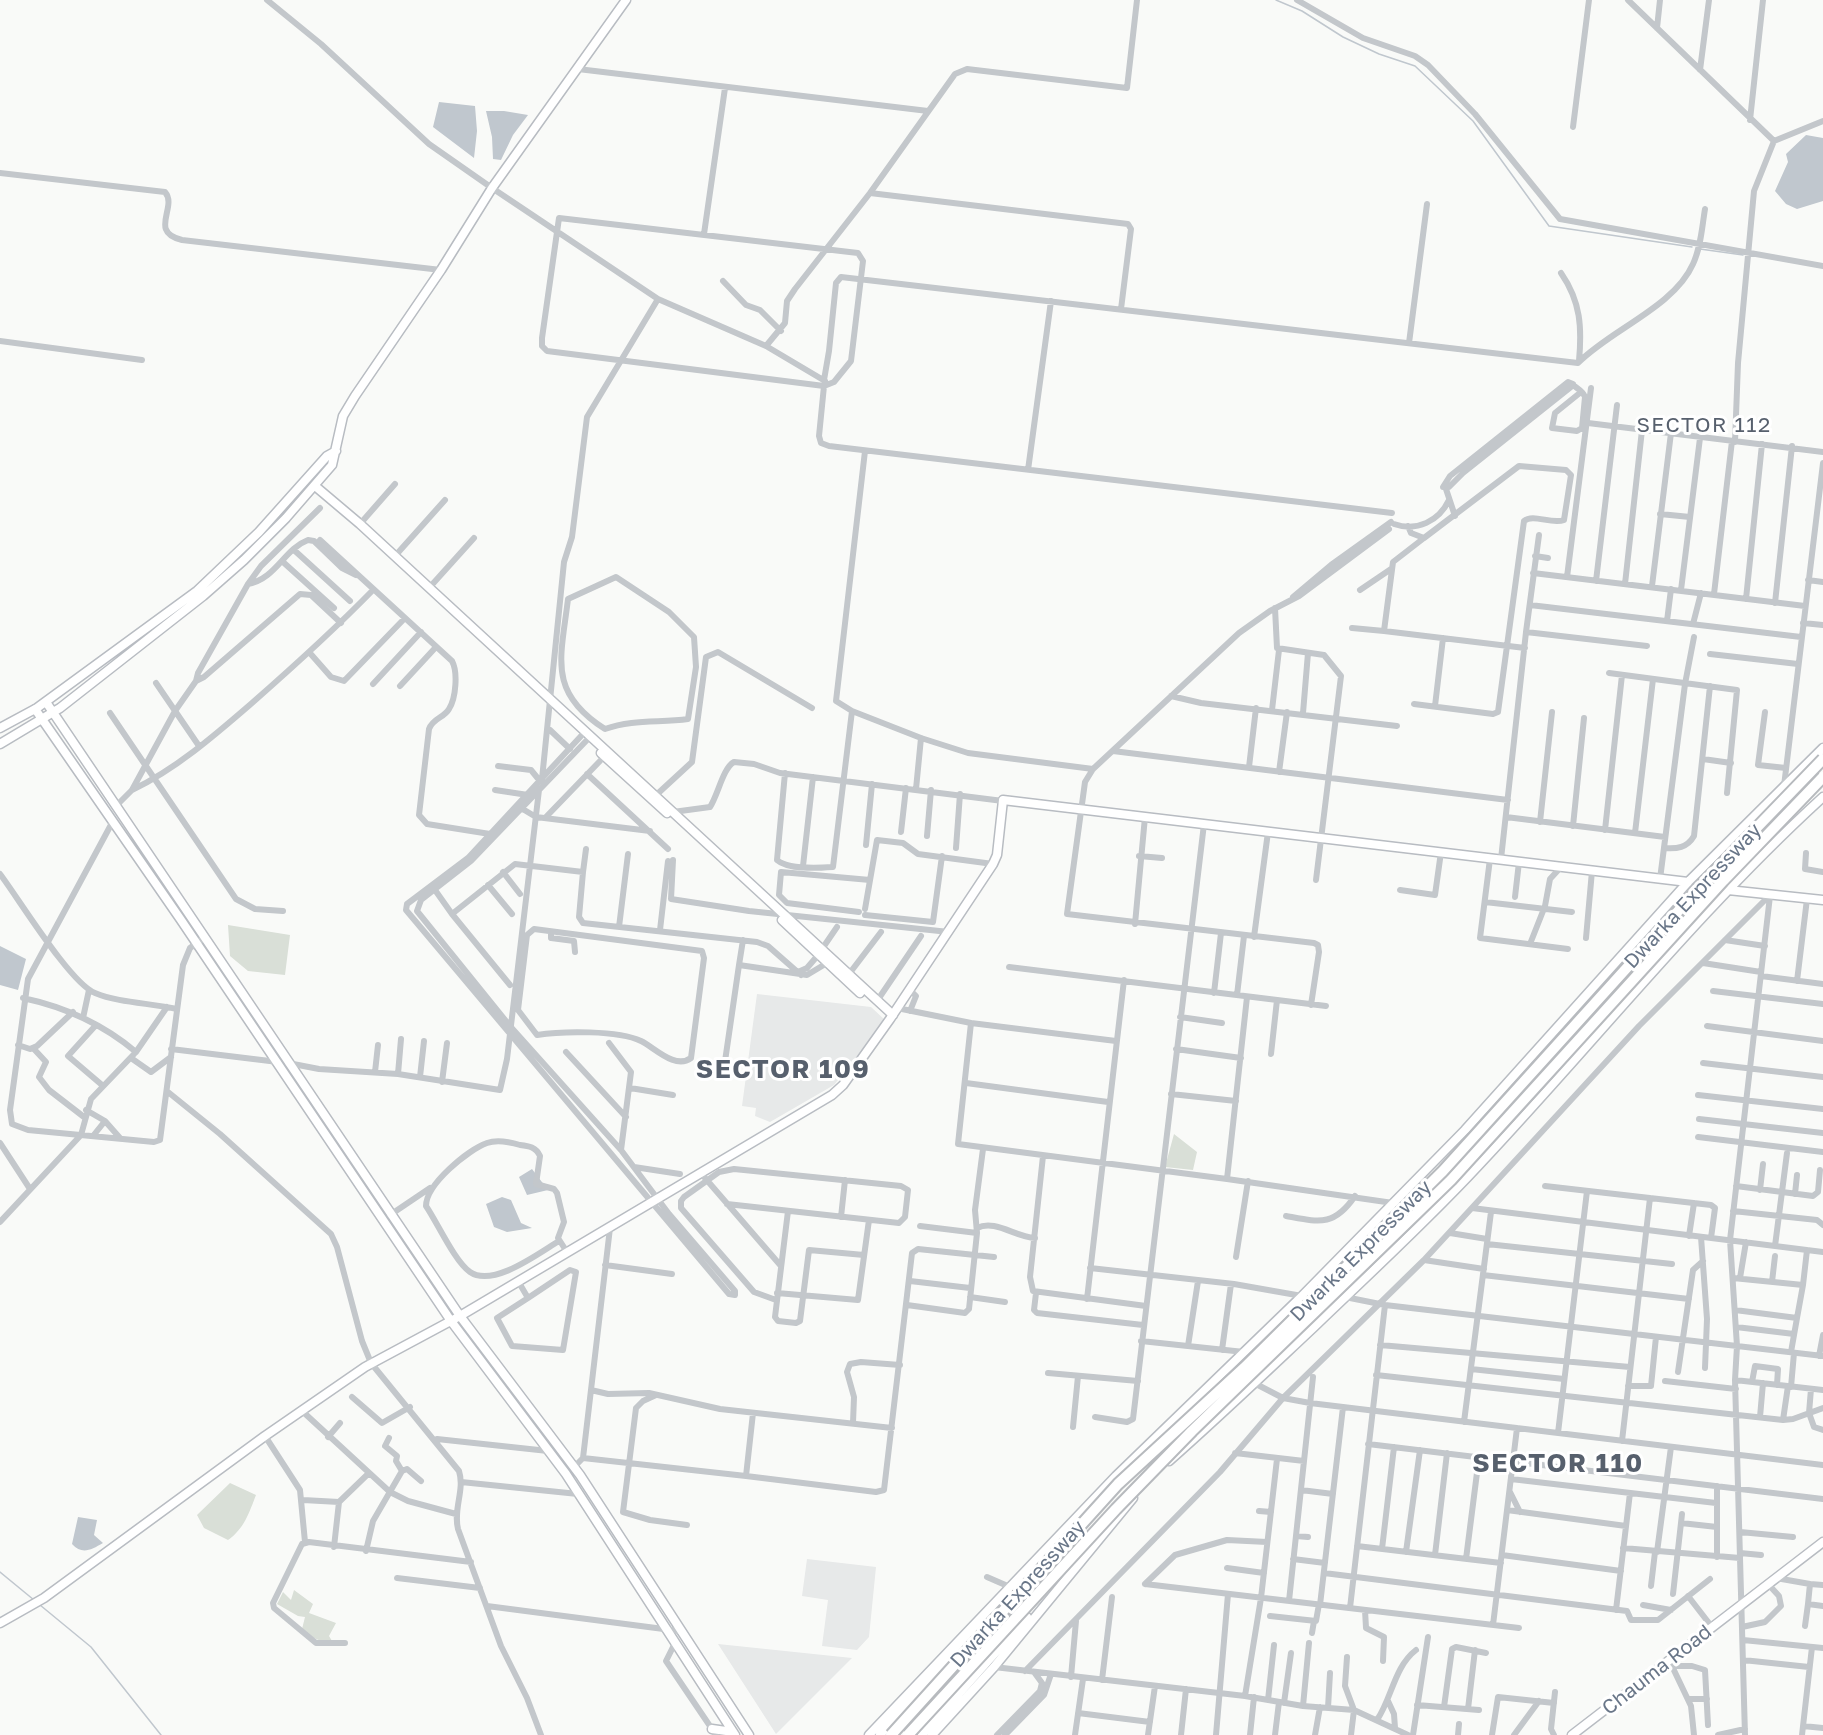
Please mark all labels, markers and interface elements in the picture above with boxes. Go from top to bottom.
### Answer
district label: SECTOR 112 [1636,412,1772,438]
street label: Dwarka Expressway [1619,818,1767,974]
district label: SECTOR 109 [696,1054,870,1086]
street label: Dwarka Expressway [1285,1175,1437,1327]
district label: SECTOR 110 [1472,1448,1644,1480]
street label: Dwarka Expressway [945,1515,1091,1673]
street label: Chauma Road [1597,1620,1717,1720]

